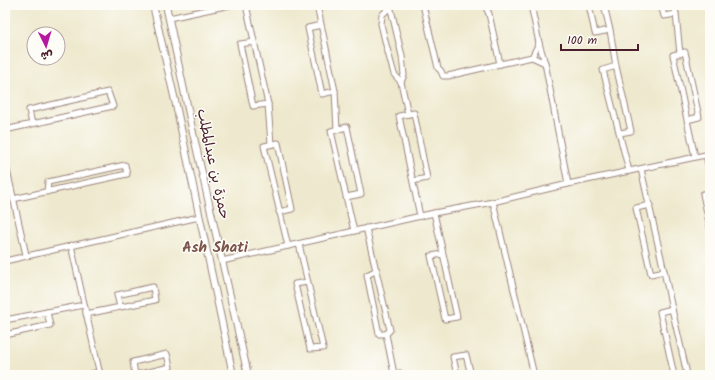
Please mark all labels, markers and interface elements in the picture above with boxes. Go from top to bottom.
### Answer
north arrow [26,26,66,66]
scale bar [561,26,638,52]
text: 100 m [567,31,598,50]
text: ش [40,45,54,64]
street label: حمزة بن عبدالمطلب [191,107,235,221]
district label: Ash Shati [182,236,249,260]

